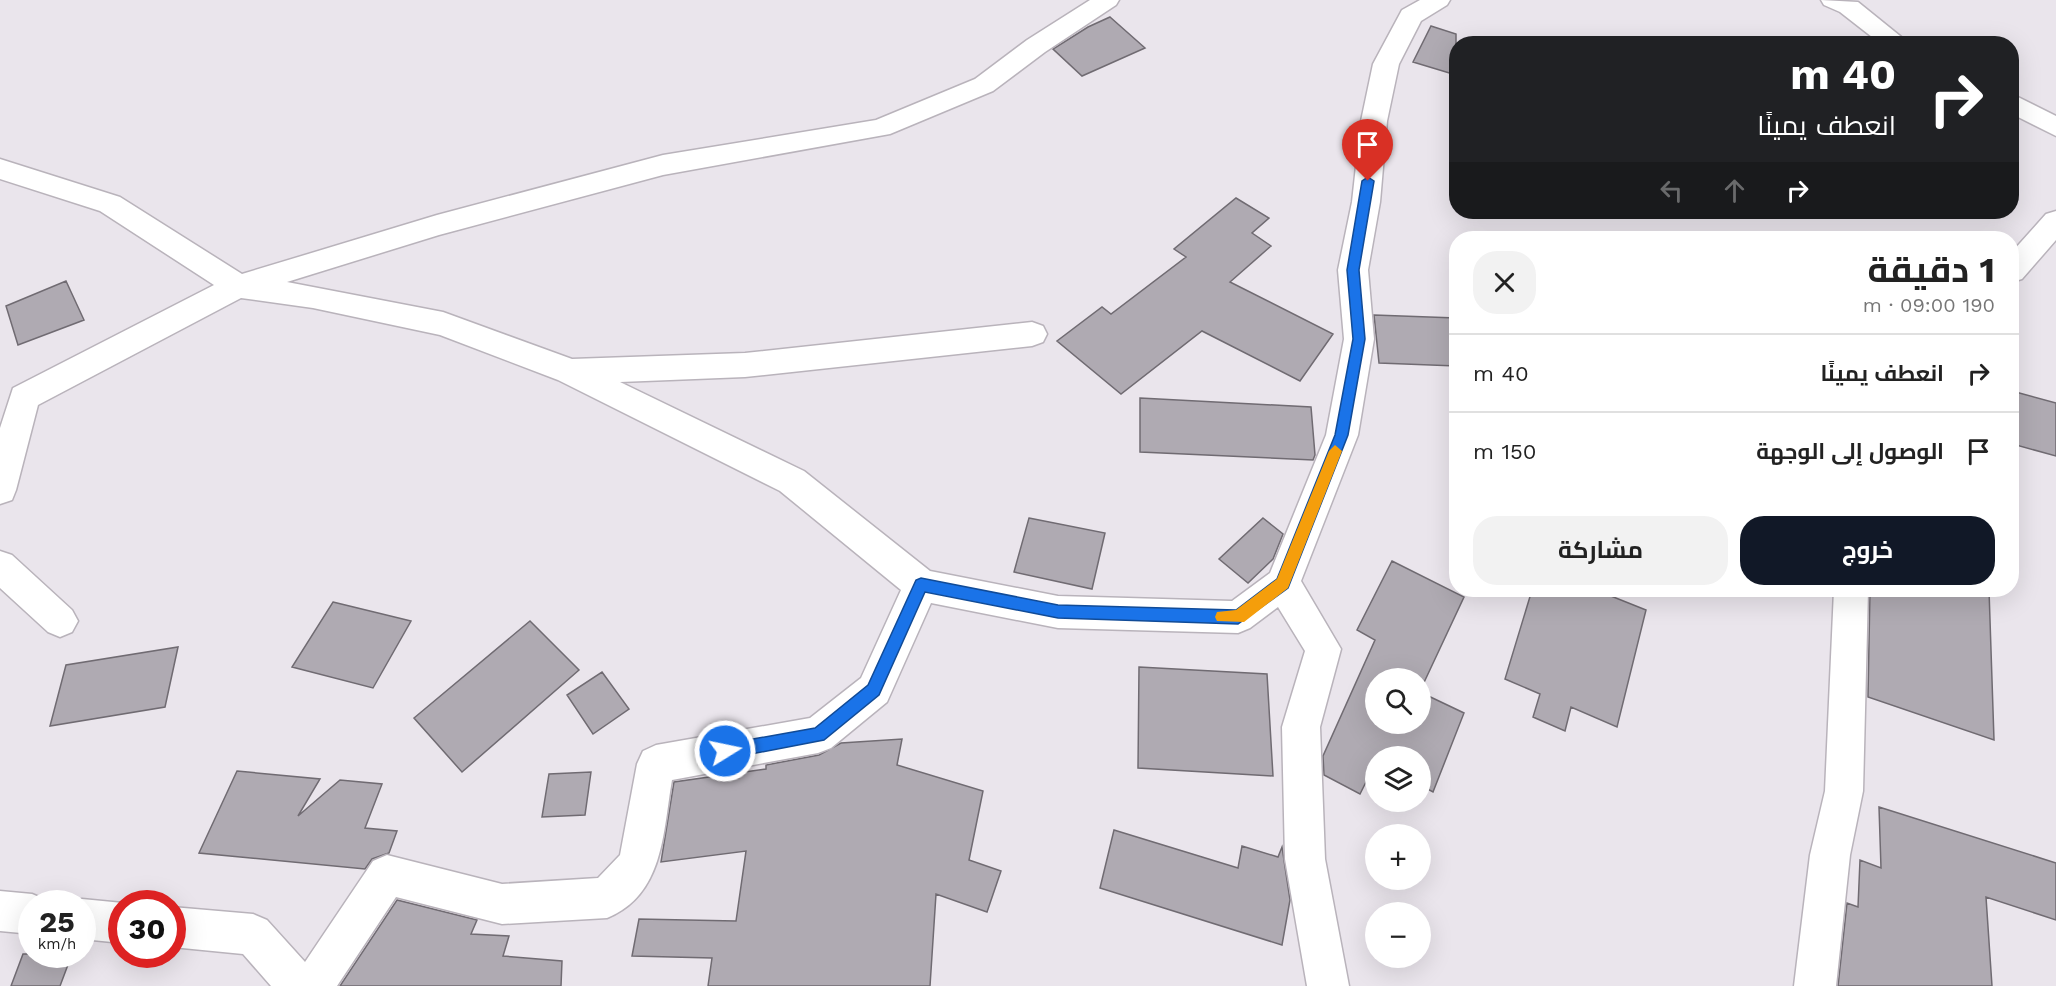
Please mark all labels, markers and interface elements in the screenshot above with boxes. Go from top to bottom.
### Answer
text: 40 m [1790,50,1896,99]
icon: right [1917,60,1995,138]
text: انعطف يمينًا [1757,110,1896,142]
pin [1342,119,1393,181]
icon: arrive [1351,128,1384,161]
icon: left [1655,174,1688,207]
icon: ahead [1718,174,1751,207]
icon: right [1781,174,1814,207]
text: 1 دقيقة [1867,249,1995,291]
button: close [1473,251,1536,314]
text: 190 m · 09:00 [1863,293,1995,317]
icon: right [1962,357,1995,390]
text: 40 m [1473,361,1529,386]
text: انعطف يمينًا [1820,361,1944,386]
icon: arrive [1962,435,1995,468]
text: 150 m [1473,439,1537,464]
text: الوصول إلى الوجهة [1756,439,1944,464]
button: مشاركة [1473,516,1728,585]
button: خروج [1740,516,1995,585]
map controls [1365,668,1431,968]
button: search [1365,668,1431,734]
position arrow [693,719,757,783]
button: layers [1365,746,1431,812]
button: + [1365,824,1431,890]
speed limit sign: 30 [108,890,186,968]
button: − [1365,902,1431,968]
text: 25 [39,904,75,939]
text: km/h [38,935,76,953]

